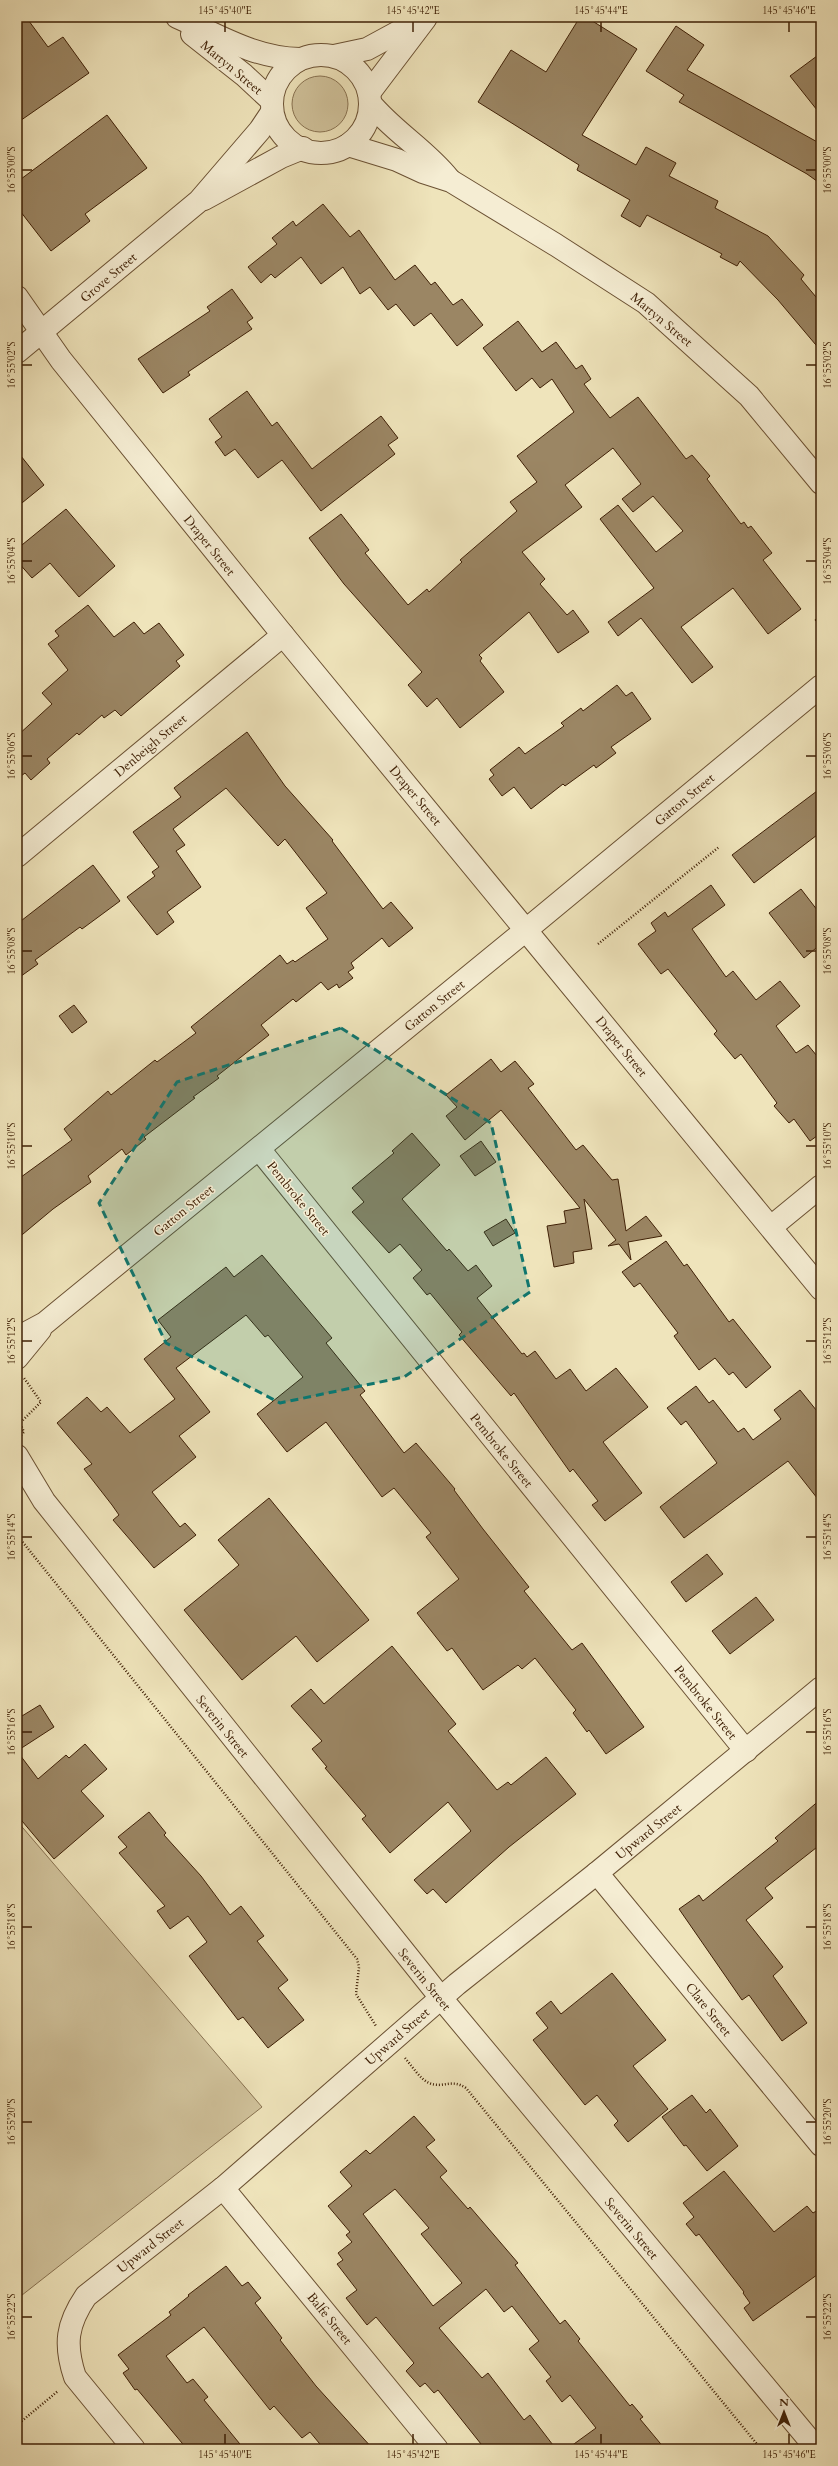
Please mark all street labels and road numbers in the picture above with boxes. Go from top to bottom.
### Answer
street label: Martyn Street [197,37,266,99]
street label: Grove Street [76,249,141,307]
street label: Martyn Street [627,289,696,351]
street label: Draper Street [179,511,239,580]
street label: Denbeigh Street [111,710,191,781]
street label: Draper Street [385,762,446,829]
street label: Gatton Street [651,769,719,830]
street label: Gatton Street [400,976,469,1036]
street label: Draper Street [591,1012,651,1081]
street label: Pembroke Street [263,1158,334,1240]
street label: Gatton Street [149,1181,218,1241]
street label: Pembroke Street [466,1410,537,1492]
street label: Pembroke Street [670,1662,741,1744]
street label: Severin Street [191,1692,253,1762]
street label: Upward Street [612,1800,685,1864]
street label: Severin Street [393,1945,455,2015]
street label: Clare Street [681,1979,735,2040]
street label: Upward Street [362,2004,434,2070]
street label: Severin Street [600,2194,662,2263]
street label: Upward Street [114,2214,188,2278]
street label: Balfe Street [303,2289,356,2349]

